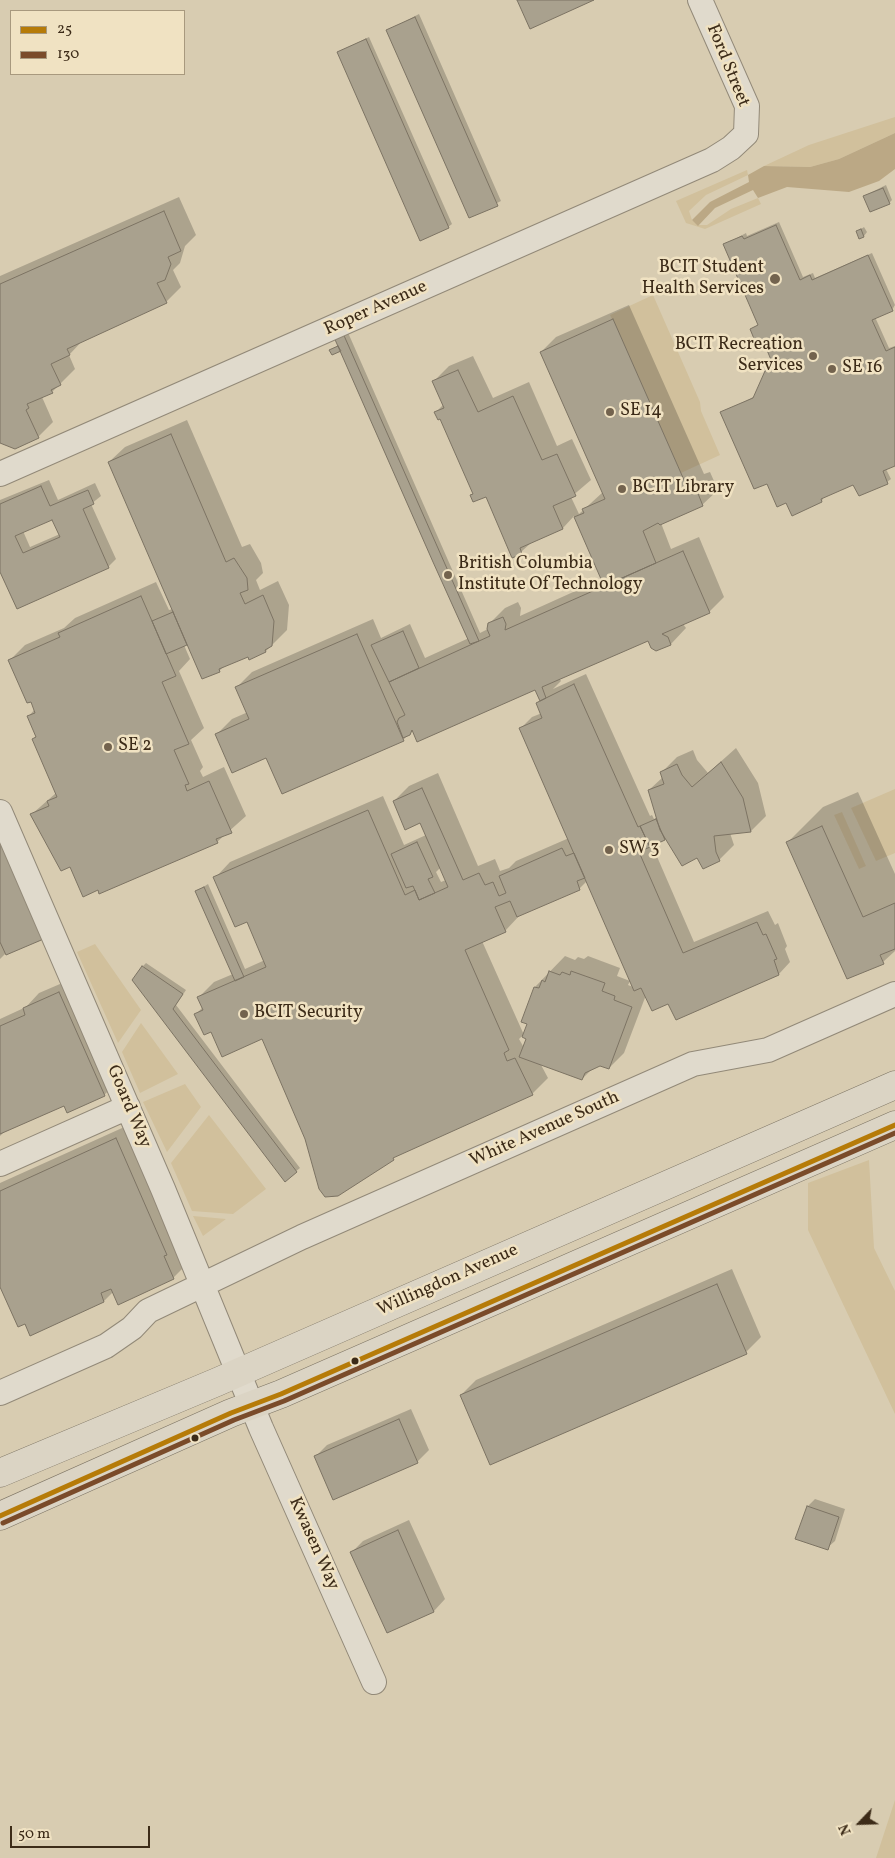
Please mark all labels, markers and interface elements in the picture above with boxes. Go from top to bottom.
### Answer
legend [10,10,185,75]
text: 25 [57,19,72,40]
street label: Ford Street [701,22,753,110]
text: 130 [57,44,79,65]
place label: BCIT Student Health Services [642,258,764,300]
marker: BCIT Student Health Services [768,272,782,286]
street label: Roper Avenue [321,277,431,341]
place label: BCIT Recreation Services [675,335,803,378]
marker: BCIT Recreation Services [807,350,819,362]
place label: SE 16 [842,358,882,380]
marker: SE 16 [826,363,838,375]
place label: SE 14 [620,401,662,423]
marker: SE 14 [604,406,616,418]
place label: BCIT Library [632,478,734,500]
marker: BCIT Library [616,483,628,495]
place label: British Columbia Institute Of Technology [458,554,642,596]
marker: British Columbia Institute Of Technology [442,569,454,581]
place label: SE 2 [118,736,152,758]
marker: SE 2 [102,741,114,753]
place label: SW 3 [619,839,659,861]
marker: SW 3 [603,844,615,856]
place label: BCIT Security [254,1003,363,1025]
marker: BCIT Security [238,1008,250,1020]
street label: Goard Way [101,1062,155,1152]
street label: White Avenue South [467,1087,623,1173]
street label: Willingdon Avenue [374,1240,522,1322]
unlabelled marker [350,1356,360,1366]
unlabelled marker [190,1433,200,1443]
street label: Kwasen Way [283,1494,343,1594]
north arrow [835,1798,885,1848]
scale bar [12,1816,152,1848]
text: N [835,1821,857,1838]
text: 50 m [18,1824,50,1845]

